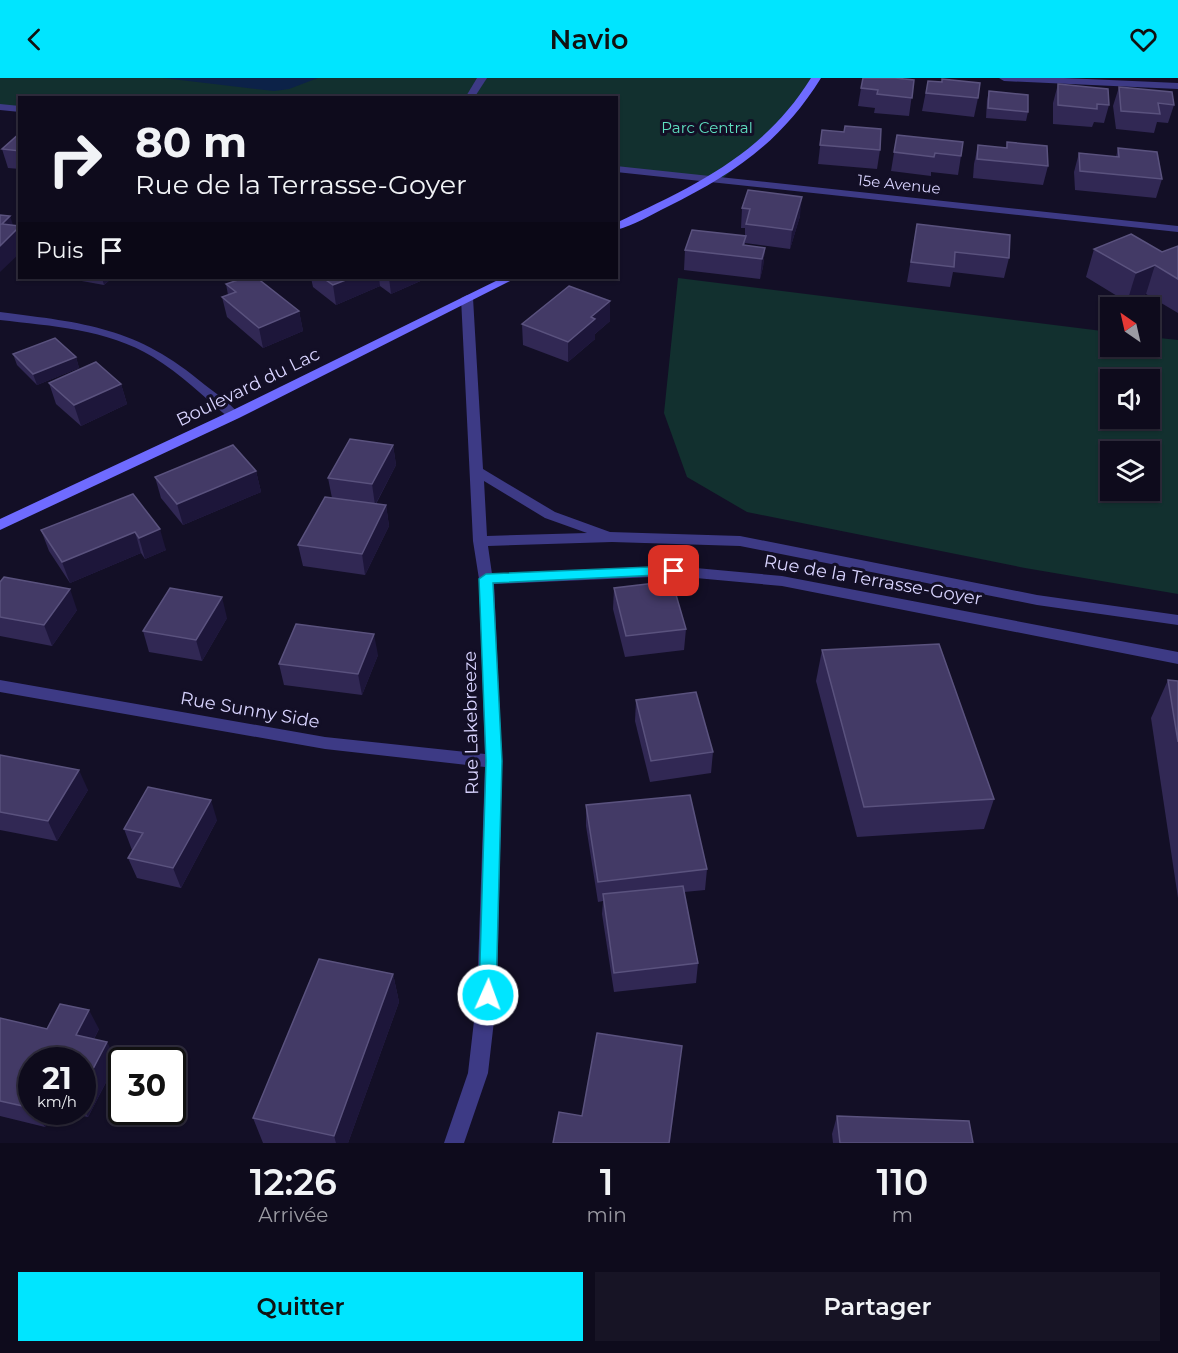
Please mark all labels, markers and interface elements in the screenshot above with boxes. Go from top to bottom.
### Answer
icon: back [18,23,51,56]
text: Navio [550,23,628,56]
icon: heart [1127,23,1160,56]
text: 80 m [135,116,247,168]
park label: Parc Central [661,118,753,137]
icon: right [36,120,114,198]
text: Rue de la Terrasse-Goyer [135,168,467,201]
street label: 15e Avenue [856,170,942,198]
icon: arrive [95,234,128,267]
text: Puis [36,237,83,264]
north arrow [1100,297,1160,357]
map controls [1100,297,1160,501]
street label: Boulevard du Lac [173,343,323,431]
button: sound [1100,369,1160,429]
button: layers [1100,441,1160,501]
pin [648,545,699,596]
street label: Rue de la Terrasse-Goyer [762,550,984,610]
icon: arrive [657,554,690,587]
street label: Rue Lakebreeze [459,651,483,795]
street label: Rue Sunny Side [179,687,322,733]
position arrow [456,963,520,1027]
speed limit sign: 30 [108,1047,186,1125]
text: 21 [42,1060,72,1097]
text: km/h [37,1092,77,1111]
text: 12:26 [250,1160,337,1204]
text: 1 [600,1160,614,1204]
text: 110 [877,1160,928,1204]
text: Arrivée [258,1203,328,1227]
text: min [587,1203,627,1227]
text: m [892,1203,913,1227]
button: Quitter [18,1272,583,1341]
button: Partager [595,1272,1160,1341]

